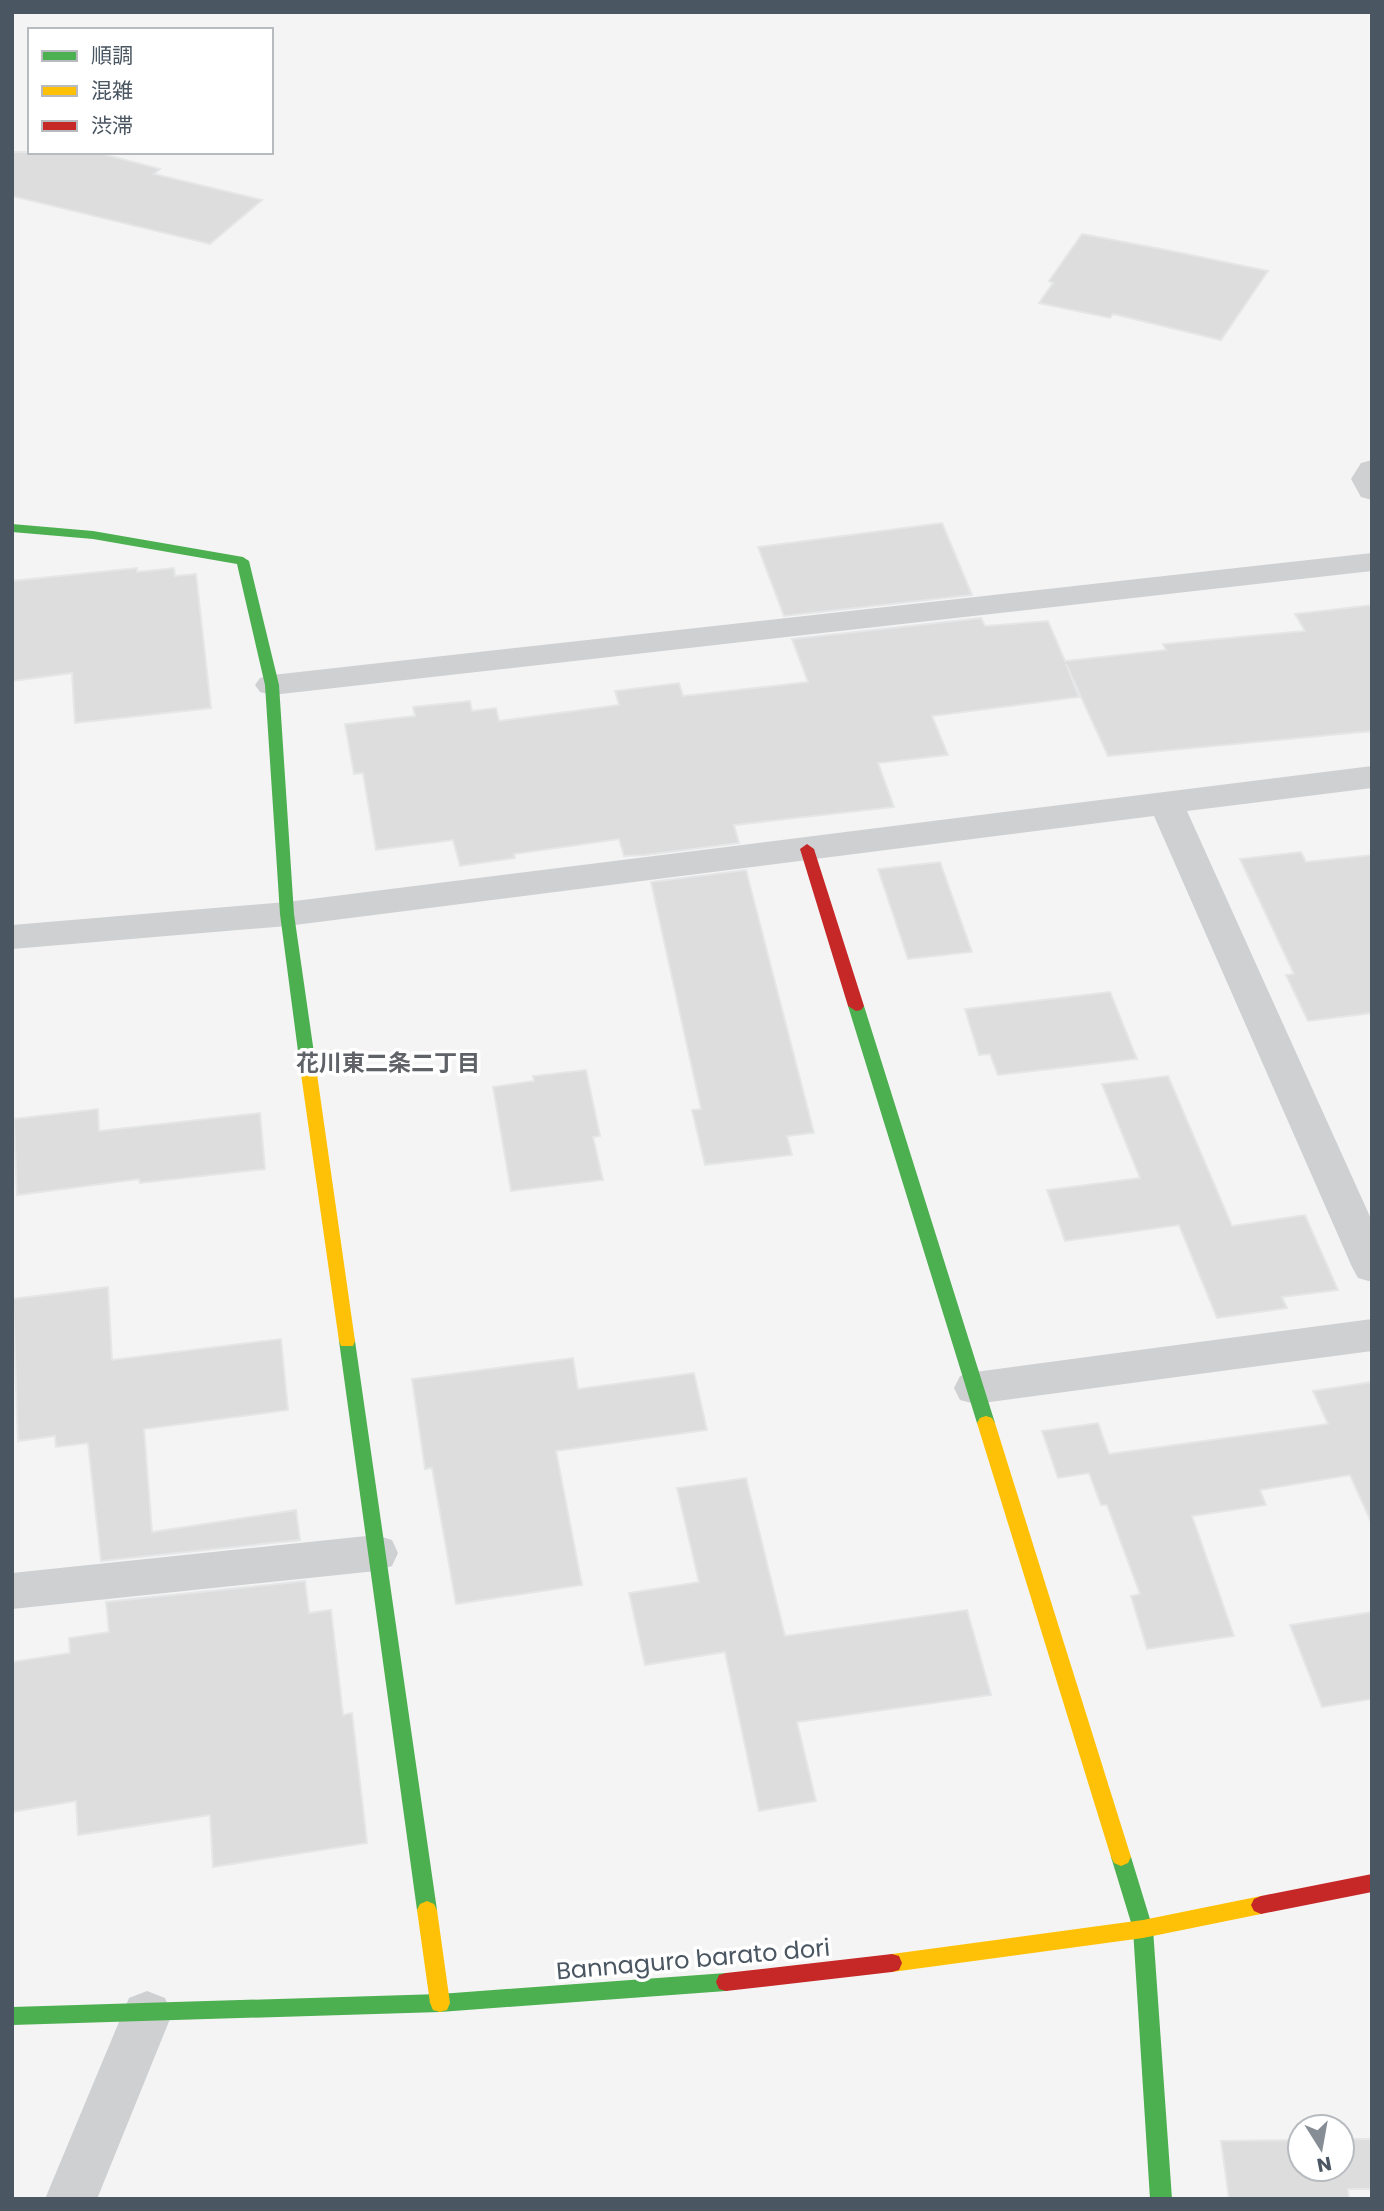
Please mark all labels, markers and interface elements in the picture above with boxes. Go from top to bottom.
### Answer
legend [28,28,273,154]
text: 順調 [91,41,133,70]
text: 混雑 [91,76,133,105]
text: 渋滞 [91,111,133,140]
district label: 花川東二条二丁目 [296,1047,480,1079]
street label: Bannaguro barato dori [555,1931,831,1987]
north arrow [1286,2113,1356,2183]
text: N [1315,2150,1334,2179]

